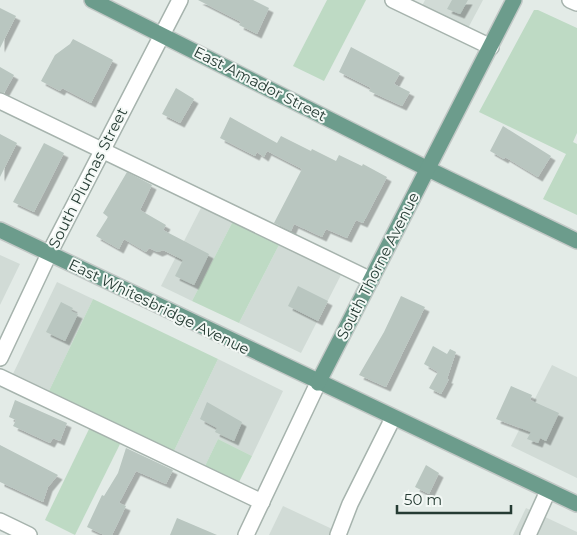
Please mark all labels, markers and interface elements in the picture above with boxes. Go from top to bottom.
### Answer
street label: East Amador Street [191,42,330,125]
street label: South Plumas Street [44,104,131,251]
street label: South Thorne Avenue [332,189,423,343]
street label: East Whitesbridge Avenue [66,254,253,359]
scale bar [397,482,511,514]
text: 50 m [404,490,442,509]

